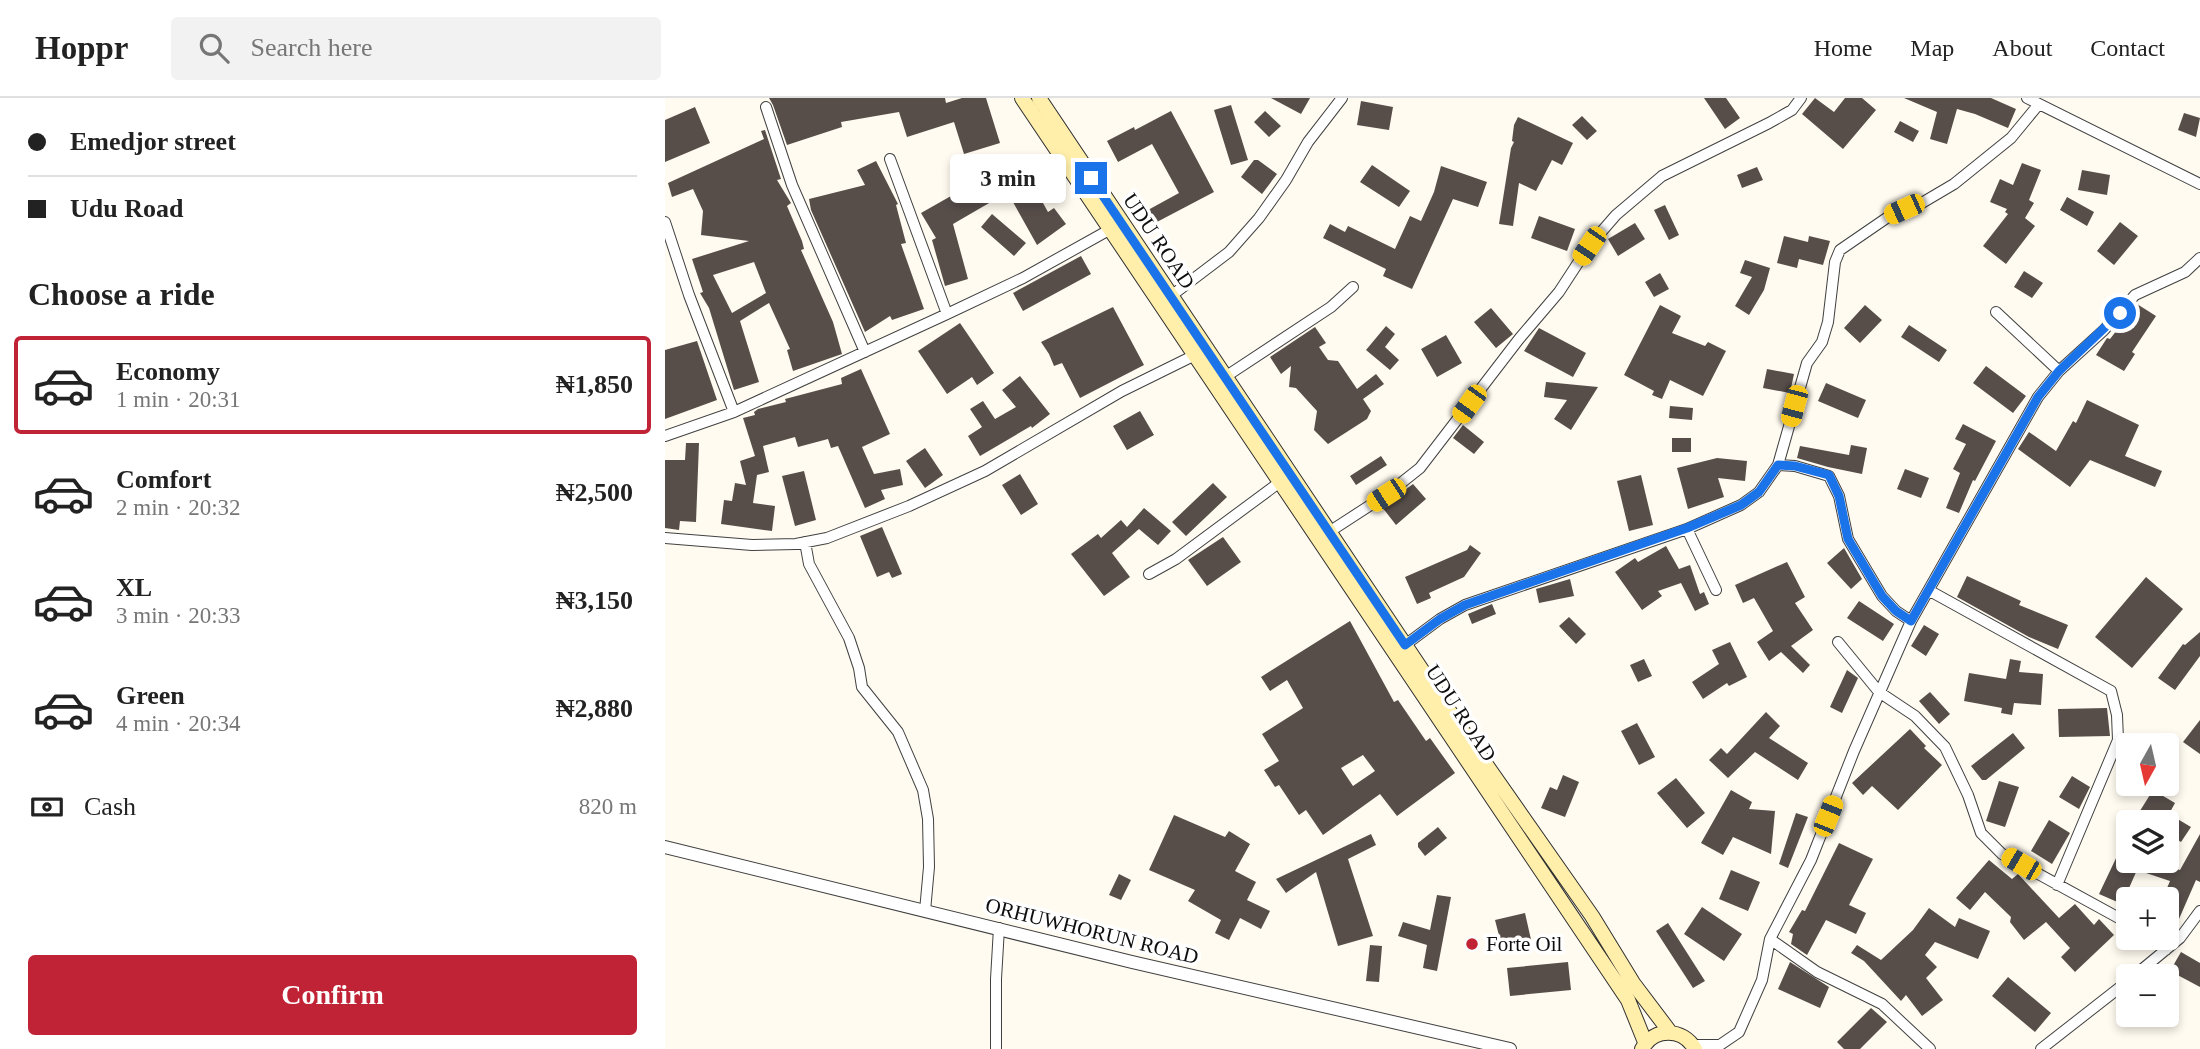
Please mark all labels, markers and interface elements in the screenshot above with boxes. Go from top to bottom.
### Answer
search box [171,17,661,80]
icon: search [195,29,233,67]
text: Hoppr [35,30,129,66]
text: Search here [251,33,373,62]
text: Home [1814,35,1872,61]
text: Map [1910,35,1954,61]
text: About [1992,35,2052,61]
text: Contact [2090,35,2165,61]
text: Emedjor street [70,127,236,156]
callout: 3 min [951,154,1067,202]
route end [1075,162,1107,194]
text: 3 min [980,166,1036,191]
street label: UDU ROAD [1118,189,1200,293]
car [1881,191,1928,227]
text: Udu Road [70,194,183,223]
car [1569,223,1610,269]
text: Choose a ride [28,276,215,312]
route start [2104,297,2136,329]
icon: car [32,354,95,417]
text: Economy [116,357,220,386]
text: ₦1,850 [556,370,633,399]
car [1449,381,1490,427]
car [1779,383,1810,429]
text: 1 min · 20:31 [116,387,241,412]
icon: car [32,462,95,525]
text: Comfort [116,465,211,494]
car [1363,475,1410,515]
text: ₦2,500 [556,478,633,507]
text: 2 min · 20:32 [116,495,241,520]
icon: car [32,570,95,633]
text: XL [116,573,152,602]
text: ₦3,150 [556,586,633,615]
text: 3 min · 20:33 [116,603,241,628]
street label: UDU ROAD [1421,660,1501,766]
icon: car [32,678,95,741]
text: Green [116,681,185,710]
text: ₦2,880 [556,694,633,723]
text: 4 min · 20:34 [116,711,241,736]
north arrow [2116,733,2179,796]
map controls [2116,733,2179,1027]
icon: cash [28,788,66,826]
text: Cash [84,792,136,821]
car [1811,793,1846,839]
text: 820 m [579,794,637,819]
button: layers [2116,810,2179,873]
car [1998,844,2045,884]
button: + [2116,887,2179,950]
street label: ORHUWHORUN ROAD [983,893,1201,969]
place label: Forte Oil [1486,932,1563,956]
marker: Forte Oil [1464,936,1480,952]
button: Confirm [28,955,637,1035]
button: − [2116,964,2179,1027]

